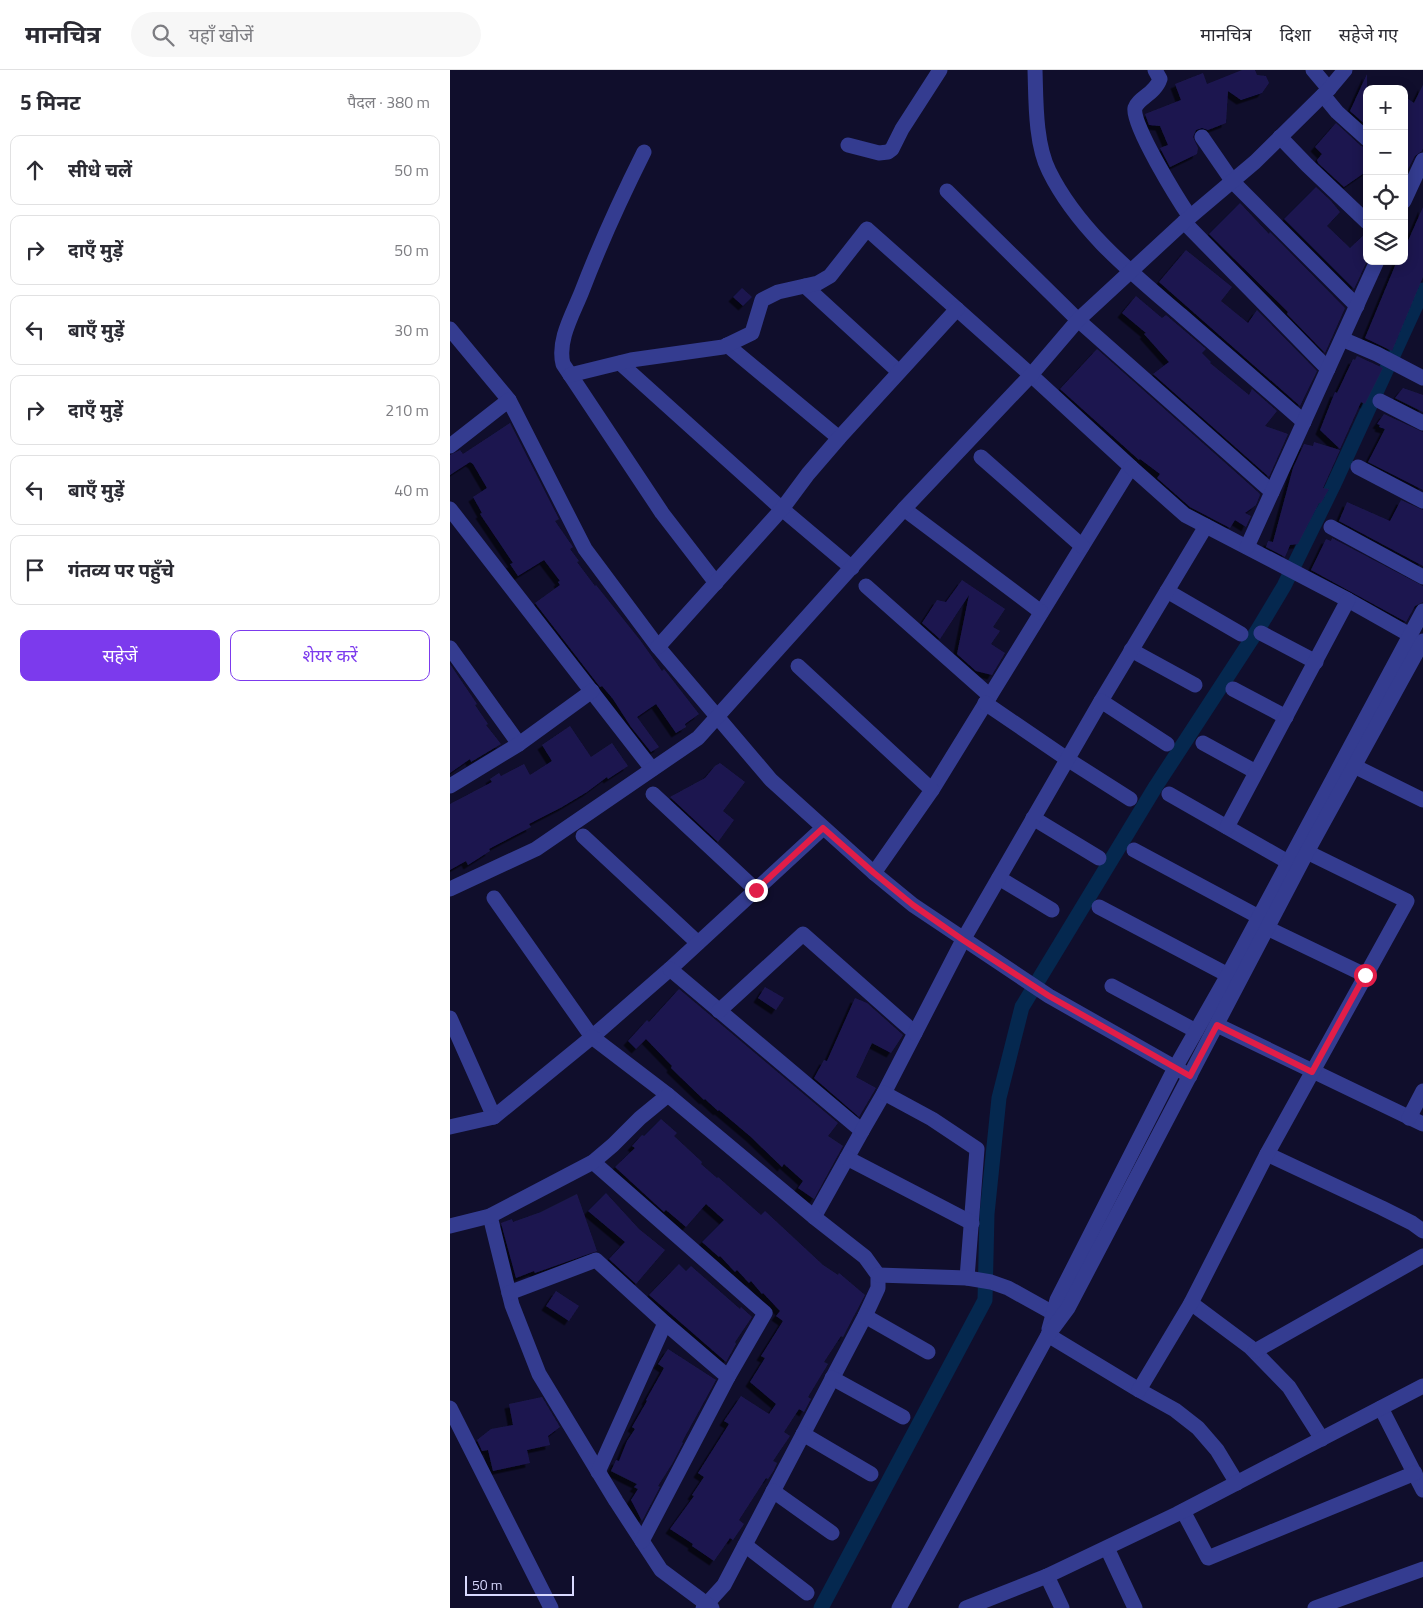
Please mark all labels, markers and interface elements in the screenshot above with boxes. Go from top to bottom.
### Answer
search box [131,12,481,57]
text: मानचित्र [25,16,101,52]
text: यहाँ खोजें [189,20,253,49]
icon: search [149,21,177,49]
text: मानचित्र [1200,21,1252,48]
text: दिशा [1280,21,1311,48]
text: सहेजे गए [1339,21,1398,48]
map controls [1363,85,1408,265]
button: + [1363,85,1408,130]
text: 5 मिनट [20,86,80,118]
text: पैदल · 380 m [347,90,430,114]
button: − [1363,130,1408,175]
text: सीधे चलें [68,155,132,184]
icon: ahead [21,156,49,184]
text: 50 m [394,158,429,182]
button: locate [1363,175,1408,220]
button: layers [1363,220,1408,265]
text: दाएँ मुड़ें [68,235,123,264]
icon: right [21,236,49,264]
text: 50 m [394,238,429,262]
text: बाएँ मुड़ें [68,315,124,344]
icon: left [21,316,49,344]
text: 30 m [394,318,429,342]
text: दाएँ मुड़ें [68,395,123,424]
icon: right [21,396,49,424]
text: 210 m [385,398,429,422]
text: बाएँ मुड़ें [68,475,124,504]
icon: left [21,476,49,504]
text: 40 m [394,478,429,502]
text: गंतव्य पर पहुँचे [68,555,174,584]
icon: arrive [21,556,49,584]
button: सहेजें [20,630,220,681]
button: शेयर करें [230,630,430,681]
route end [745,879,768,902]
route start [1354,964,1377,987]
scale bar [465,1573,574,1596]
text: 50 m [472,1574,502,1595]

